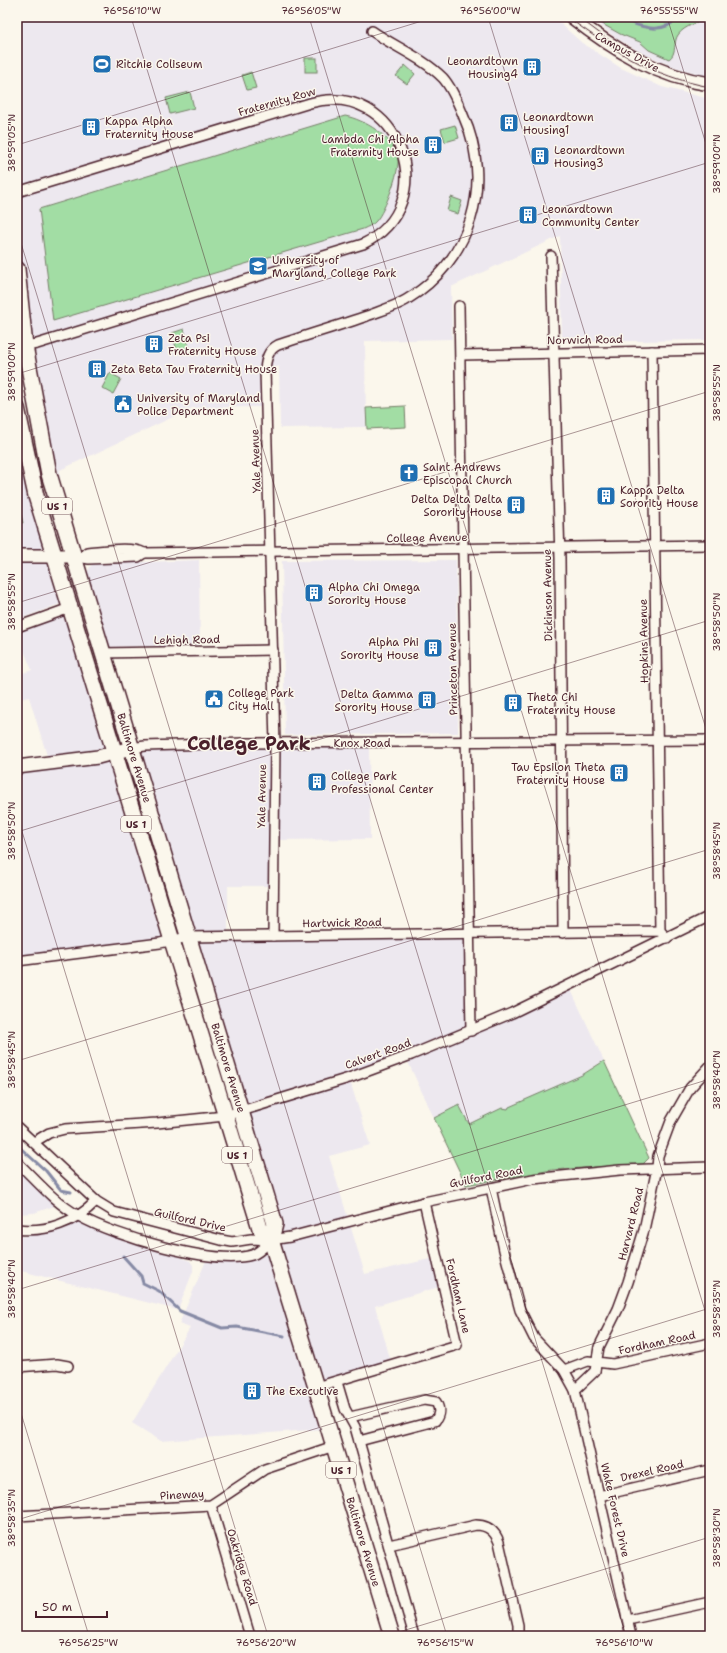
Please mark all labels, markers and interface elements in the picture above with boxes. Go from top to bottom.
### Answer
text: 76°56'10"W [103,4,162,17]
text: 76°56'05"W [281,4,341,17]
text: 76°56'00"W [459,4,521,17]
text: 76°55'55"W [640,4,699,17]
street label: Campus Drive [592,28,662,76]
sports icon: Ritchie Coliseum [91,53,113,75]
place label: Leonardtown Housing4 [447,54,518,82]
building icon: Leonardtown Housing4 [521,56,543,78]
place label: Ritchie Coliseum [116,57,203,72]
street label: Fraternity Row [237,84,318,120]
place label: Leonardtown Housing1 [523,110,594,138]
building icon: Leonardtown Housing1 [498,112,520,134]
text: 38°59'05"N [5,114,18,172]
place label: Kappa Alpha Fraternity House [105,114,194,142]
building icon: Kappa Alpha Fraternity House [80,116,102,138]
place label: Lambda Chi Alpha Fraternity House [322,132,419,160]
building icon: Lambda Chi Alpha Fraternity House [422,134,444,156]
text: 38°59'00"N [710,134,723,194]
place label: Leonardtown Housing3 [554,143,625,171]
building icon: Leonardtown Housing3 [529,145,551,167]
place label: Leonardtown Community Center [542,202,640,230]
building icon: Leonardtown Community Center [517,204,539,226]
place label: University of Maryland, College Park [272,253,397,281]
school or university icon: University of Maryland, College Park [247,255,269,277]
place label: Zeta Psi Fraternity House [168,331,257,359]
street label: Norwich Road [547,332,623,348]
building icon: Zeta Psi Fraternity House [143,333,165,355]
text: 38°59'00"N [5,342,18,402]
building icon: Zeta Beta Tau Fraternity House [86,358,108,380]
place label: Zeta Beta Tau Fraternity House [111,362,277,377]
text: 38°58'55"N [710,364,723,422]
place label: University of Maryland Police Department [137,391,260,419]
public building icon: University of Maryland Police Department [112,393,134,415]
street label: Yale Avenue [247,429,265,493]
place label: Saint Andrews Episcopal Church [423,460,512,488]
church icon: Saint Andrews Episcopal Church [398,462,420,484]
place label: Kappa Delta Sorority House [620,483,699,511]
building icon: Kappa Delta Sorority House [595,485,617,507]
place label: Delta Delta Delta Sorority House [411,492,502,520]
building icon: Delta Delta Delta Sorority House [505,494,527,516]
road number: US 1 [42,498,72,514]
street label: College Avenue [386,530,468,546]
street label: Dickinson Avenue [540,549,556,641]
text: 38°58'55"N [5,573,18,631]
place label: Alpha Chi Omega Sorority House [328,580,420,608]
building icon: Alpha Chi Omega Sorority House [303,582,325,604]
text: 38°58'50"N [710,593,723,651]
street label: Hopkins Avenue [636,599,652,683]
street label: Princeton Avenue [445,623,461,715]
street label: Lehigh Road [154,632,220,648]
place label: Alpha Phi Sorority House [340,635,419,663]
building icon: Alpha Phi Sorority House [422,637,444,659]
place label: College Park City Hall [228,686,294,714]
place label: Delta Gamma Sorority House [334,687,413,715]
public building icon: College Park City Hall [203,688,225,710]
building icon: Delta Gamma Sorority House [416,689,438,711]
place label: Theta Chi Fraternity House [527,690,616,718]
building icon: Theta Chi Fraternity House [502,692,524,714]
street label: Baltimore Avenue [113,711,155,805]
district label: College Park [187,731,311,756]
street label: Knox Road [333,736,391,751]
place label: Tau Epsilon Theta Fraternity House [511,760,605,788]
building icon: Tau Epsilon Theta Fraternity House [608,762,630,784]
street label: Yale Avenue [254,764,270,828]
place label: College Park Professional Center [331,769,434,797]
building icon: College Park Professional Center [306,771,328,793]
text: 38°58'50"N [5,802,18,860]
road number: US 1 [121,816,151,832]
text: 38°58'45"N [710,822,723,880]
street label: Hartwick Road [302,915,382,931]
street label: Baltimore Avenue [207,1021,249,1115]
text: 38°58'45"N [5,1031,18,1089]
street label: Calvert Road [343,1035,413,1073]
text: 38°58'40"N [710,1050,723,1110]
road number: US 1 [222,1147,252,1163]
street label: Guilford Road [448,1163,524,1191]
street label: Harvard Road [615,1186,647,1262]
street label: Guilford Drive [152,1204,228,1236]
street label: Fordham Lane [442,1257,474,1335]
text: 38°58'40"N [5,1259,18,1319]
text: 38°58'35"N [710,1280,723,1338]
street label: Fordham Road [617,1328,697,1358]
building icon: The Executive [241,1380,263,1402]
place label: The Executive [266,1384,339,1399]
street label: Drexel Road [619,1456,685,1486]
street label: Wake Forest Drive [597,1461,633,1559]
road number: US 1 [326,1462,356,1478]
street label: Pineway [159,1486,205,1504]
text: 38°58'35"N [5,1489,18,1547]
street label: Baltimore Avenue [342,1495,384,1589]
text: 38°58'30"N [710,1508,723,1568]
street label: Oakridge Road [223,1527,261,1607]
scale bar [36,1593,107,1619]
text: 50 m [42,1599,72,1615]
text: 76°56'25"W [58,1636,118,1649]
text: 76°56'20"W [236,1636,297,1649]
text: 76°56'15"W [416,1636,474,1649]
text: 76°56'10"W [595,1636,654,1649]

